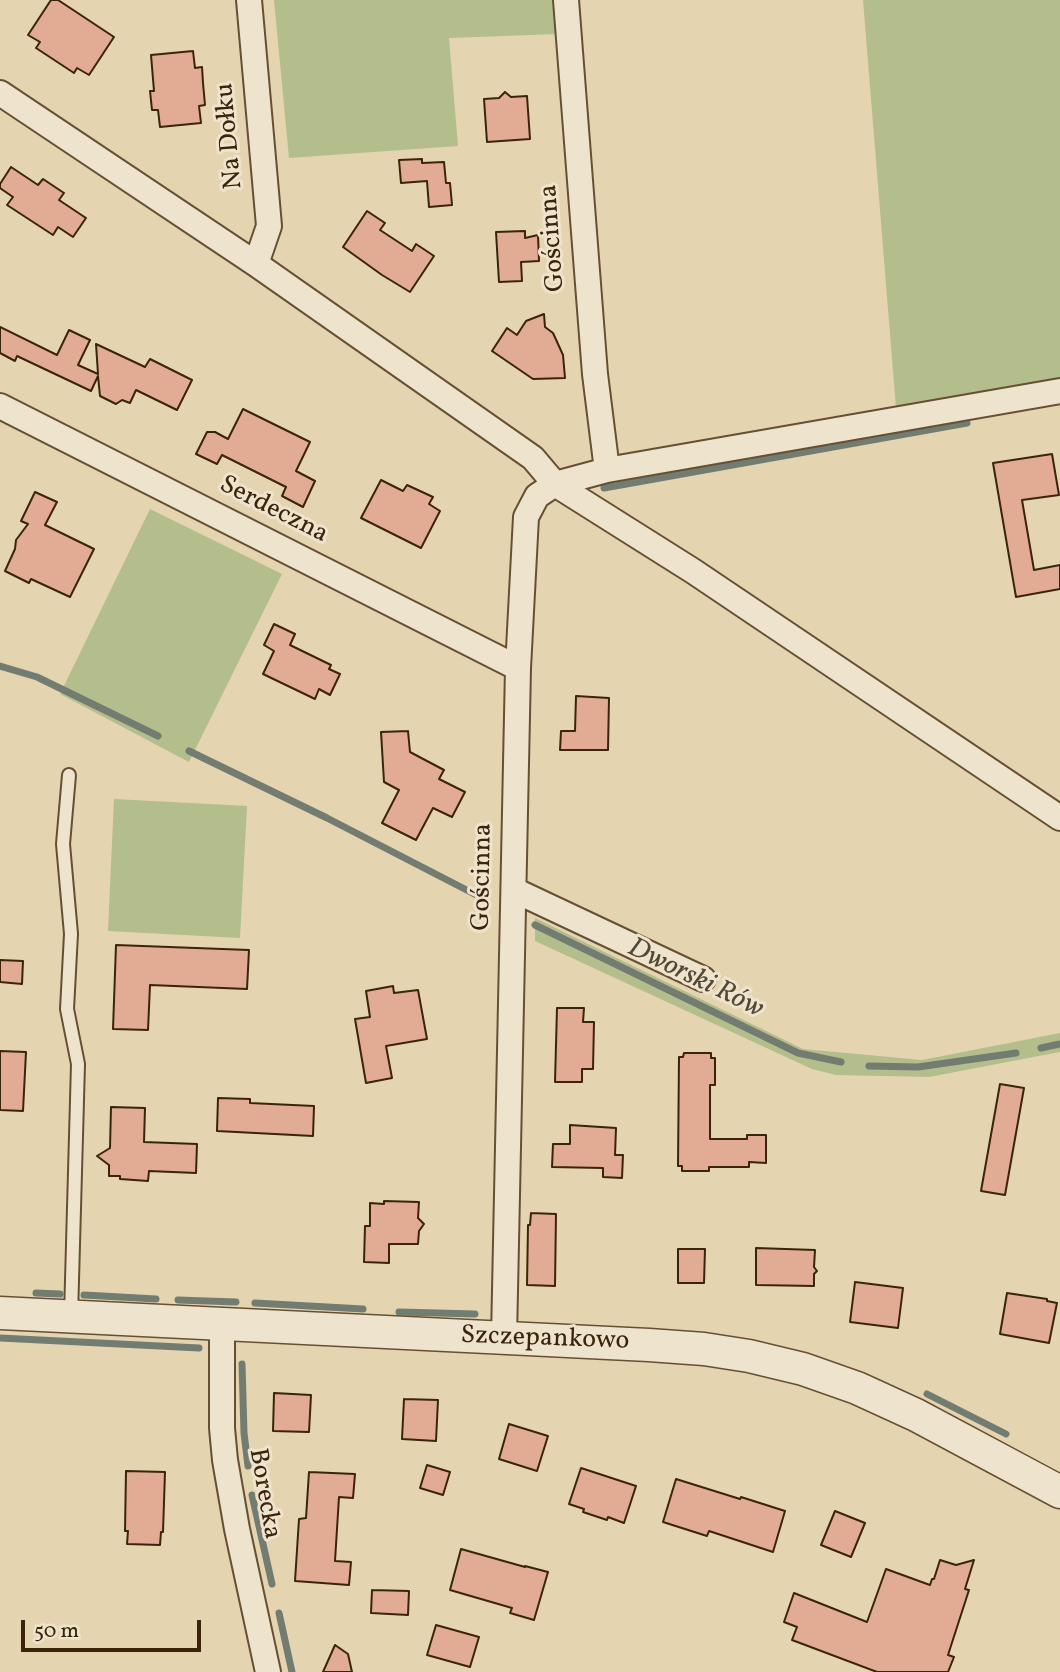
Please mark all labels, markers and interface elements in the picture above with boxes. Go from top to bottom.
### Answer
street label: Na Dołku [211,82,251,190]
street label: Gościnna [535,183,573,293]
street label: Serdeczna [213,470,333,552]
street label: Gościnna [467,823,501,931]
water label: Dworski Rów [621,933,769,1027]
street label: Szczepankowo [460,1321,630,1359]
street label: Borecka [240,1446,286,1542]
scale bar [24,1606,205,1650]
text: 50 m [34,1617,79,1646]

